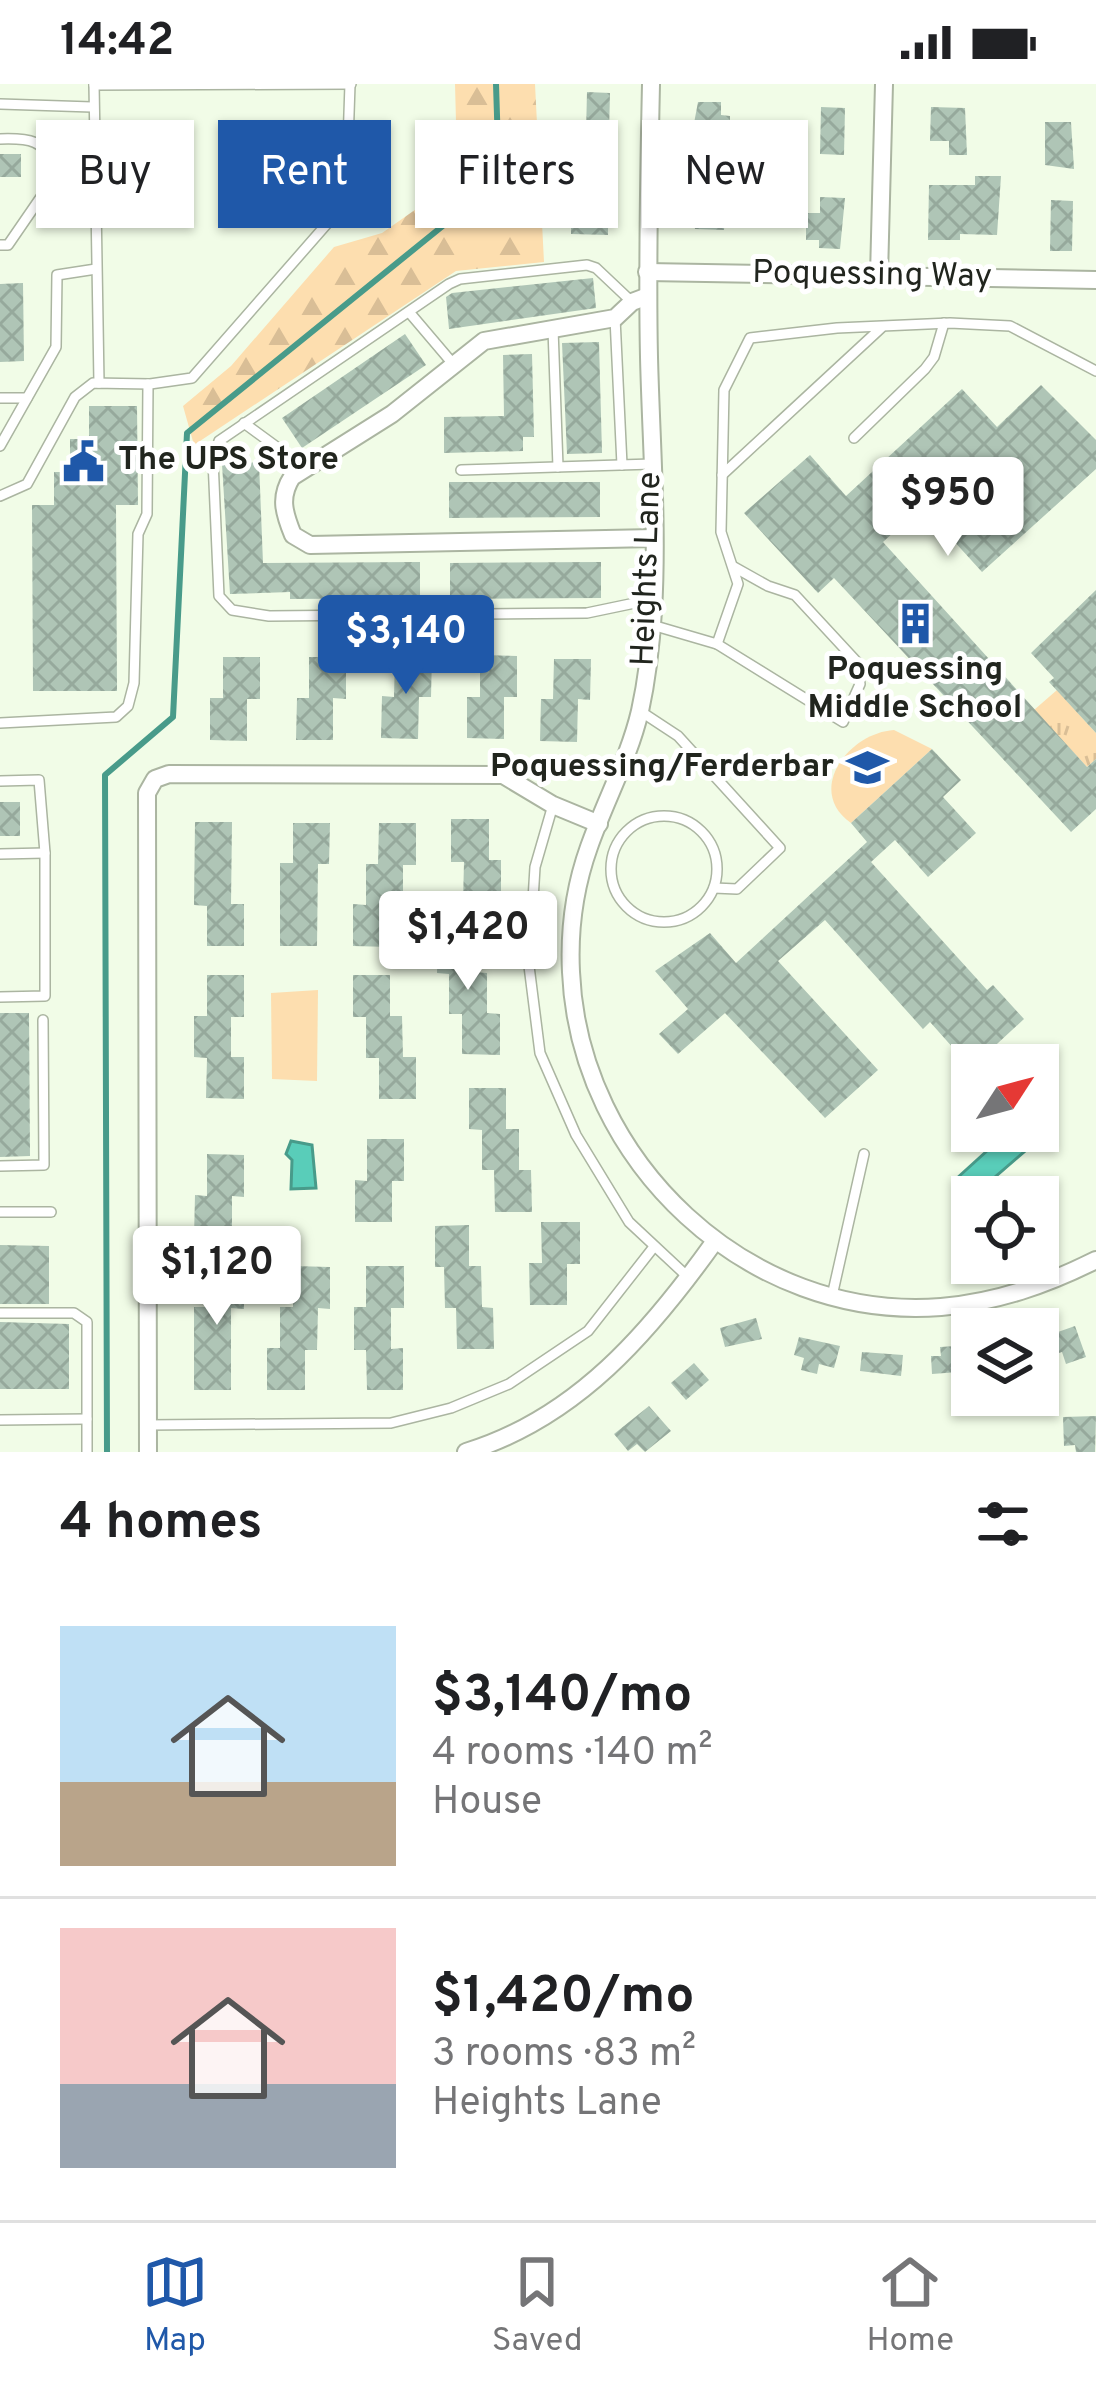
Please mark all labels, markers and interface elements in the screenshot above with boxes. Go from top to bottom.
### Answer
text: 14:42 [60,14,174,71]
chip: Buy [36,120,194,228]
chip: Rent [218,120,391,228]
chip: Filters [415,120,618,228]
chip: New [642,120,808,228]
street label: Poquessing Way [752,253,992,299]
public building icon: The UPS Store [61,438,107,484]
place label: The UPS Store [118,440,339,482]
pin: $950 [877,457,1019,559]
street label: Heights Lane [624,471,672,667]
text: $950 [900,471,996,520]
pin: $3,140 [308,595,504,697]
building icon: Poquessing Middle School [892,600,938,646]
text: $3,140 [345,609,467,658]
place label: Poquessing Middle School [808,650,1022,730]
school or university icon: Poquessing/Ferderbar [845,745,891,791]
place label: Poquessing/Ferderbar [490,747,834,789]
pin: $1,420 [370,891,566,993]
text: $1,420 [406,905,530,954]
north arrow [951,1044,1059,1152]
map controls [951,1044,1059,1416]
button: locate [951,1176,1059,1284]
pin: $1,120 [119,1226,315,1328]
text: $1,120 [160,1240,274,1289]
button: layers [951,1308,1059,1416]
icon: filters [970,1491,1036,1557]
text: 4 homes [60,1492,262,1557]
text: $3,140/mo [432,1665,692,1730]
icon: home [156,1674,300,1818]
text: 4 rooms · 140 m² [432,1730,713,1779]
text: House [432,1779,542,1828]
text: $1,420/mo [432,1966,694,2031]
icon: home [156,1976,300,2120]
text: 3 rooms · 83 m² [432,2031,696,2080]
text: Heights Lane [432,2080,662,2129]
tab: Map [142,2249,208,2363]
tab: Saved [492,2249,583,2363]
tab: Home [866,2249,954,2363]

